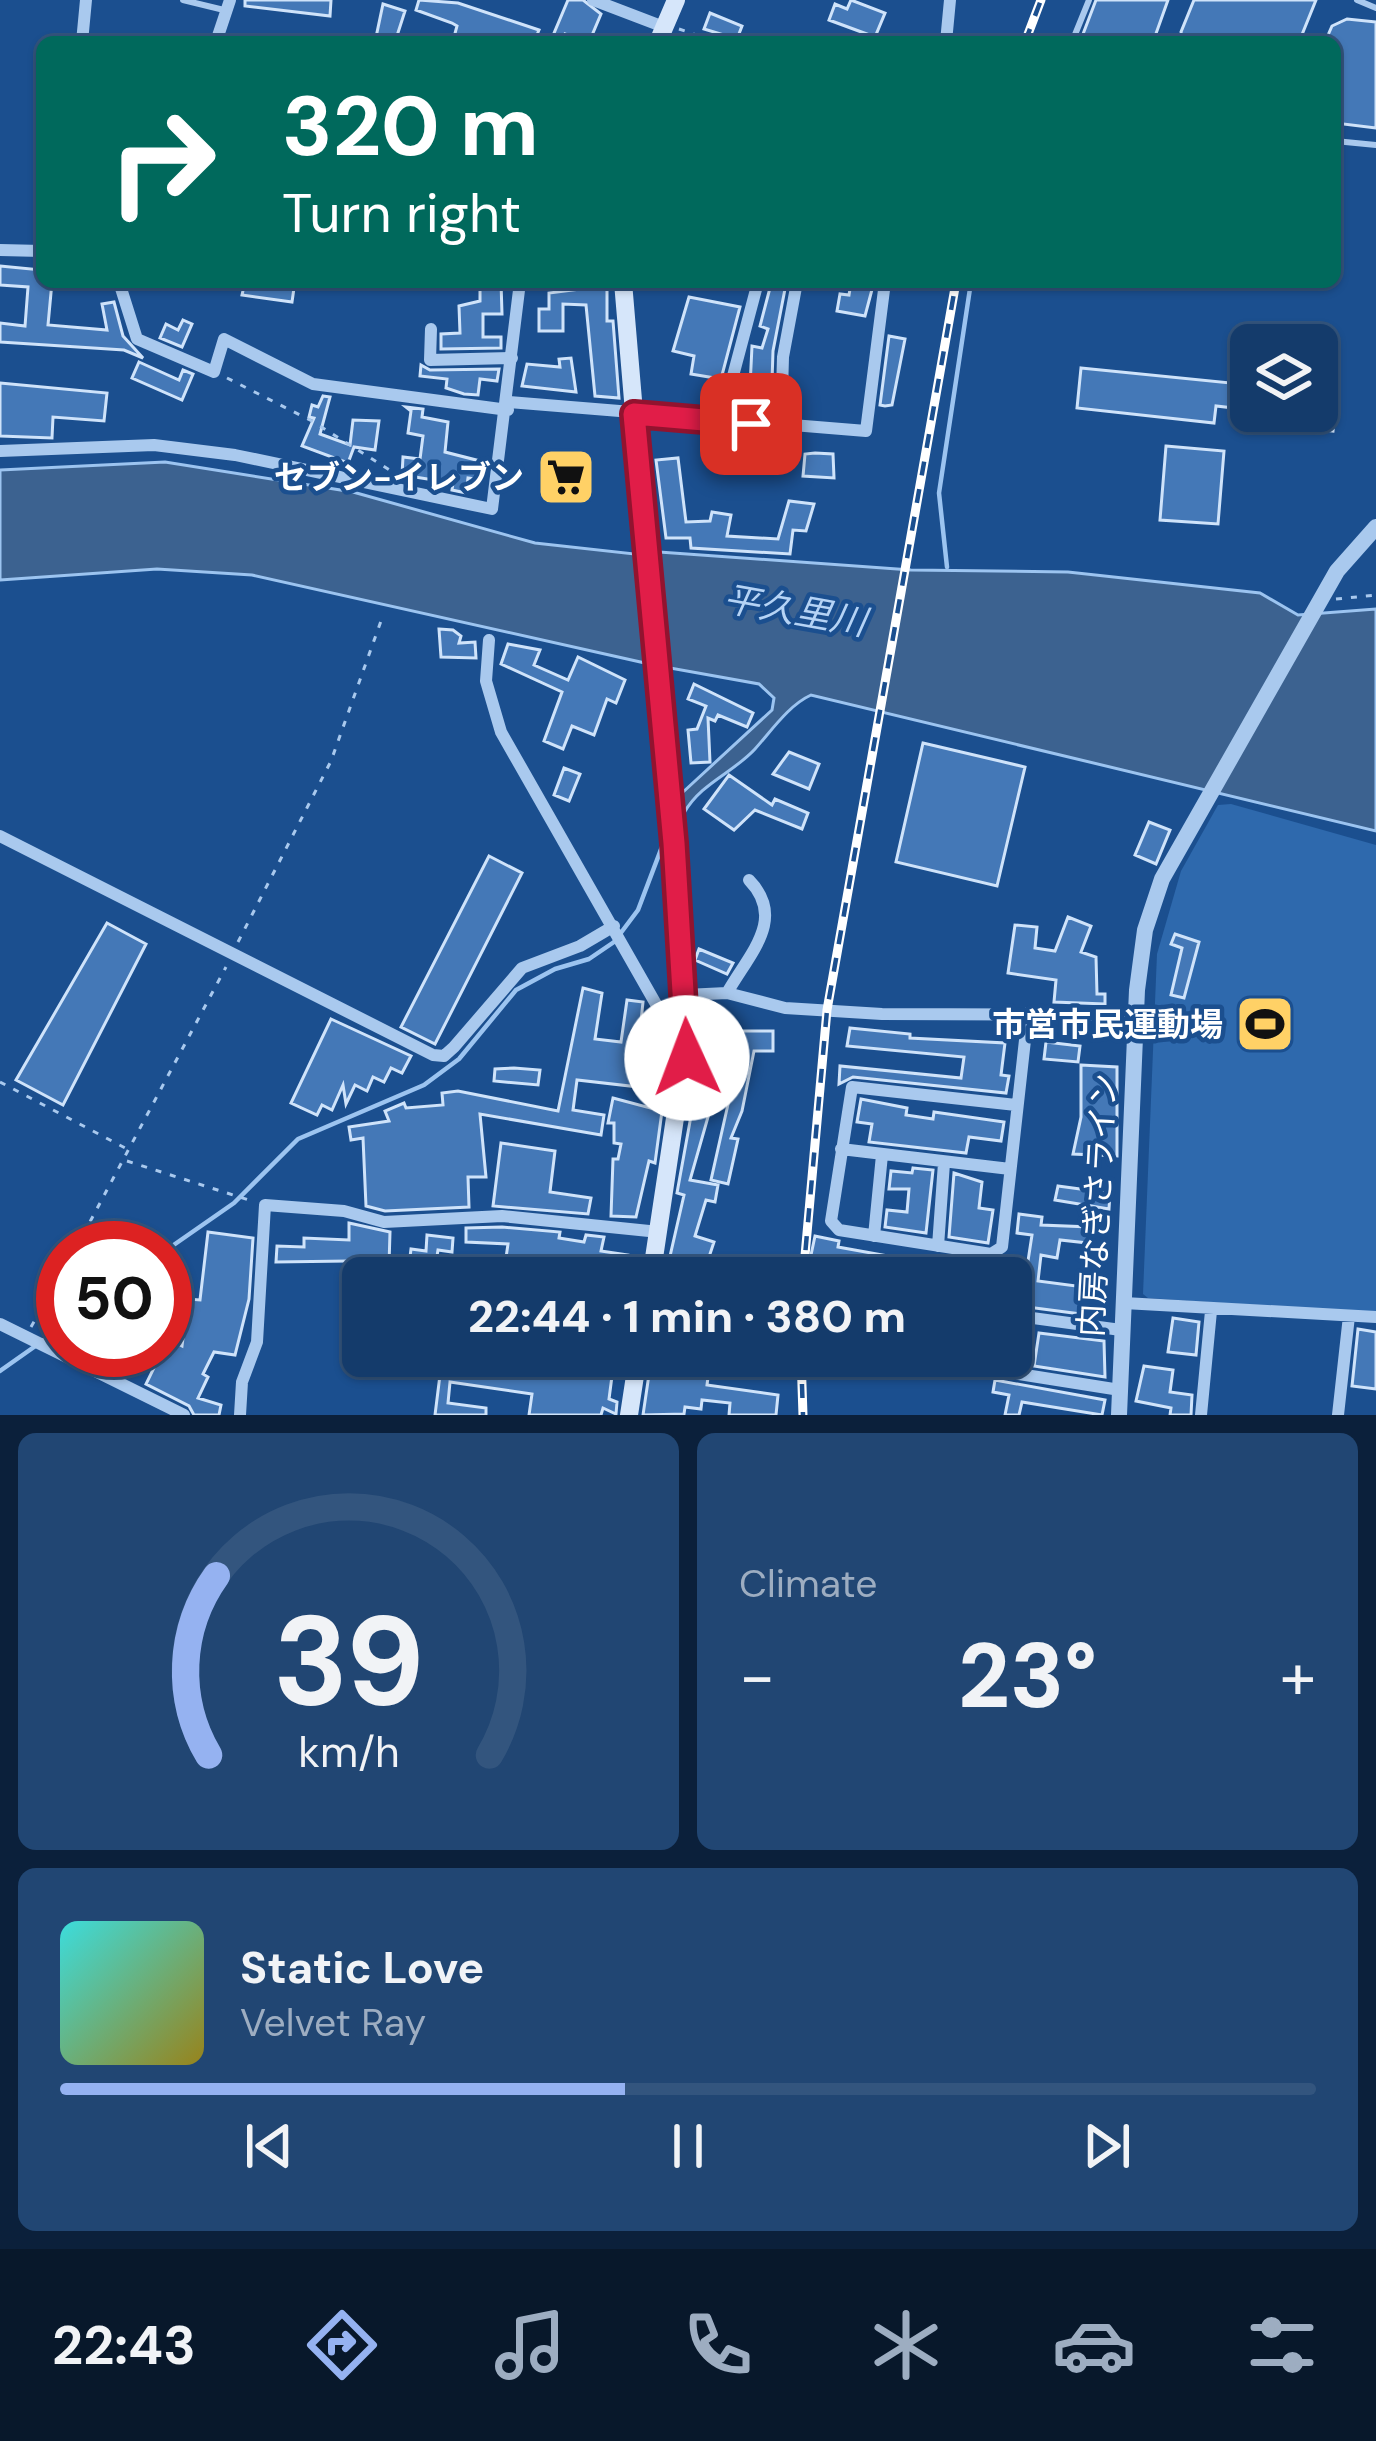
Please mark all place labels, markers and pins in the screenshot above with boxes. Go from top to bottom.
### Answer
pin [700,373,802,475]
supermarket icon: セブン-イレブン [535,446,597,508]
place label: セブン-イレブン [274,456,524,499]
sports icon: 市営市民運動場 [1234,993,1296,1055]
place label: 市営市民運動場 [992,1003,1223,1046]

